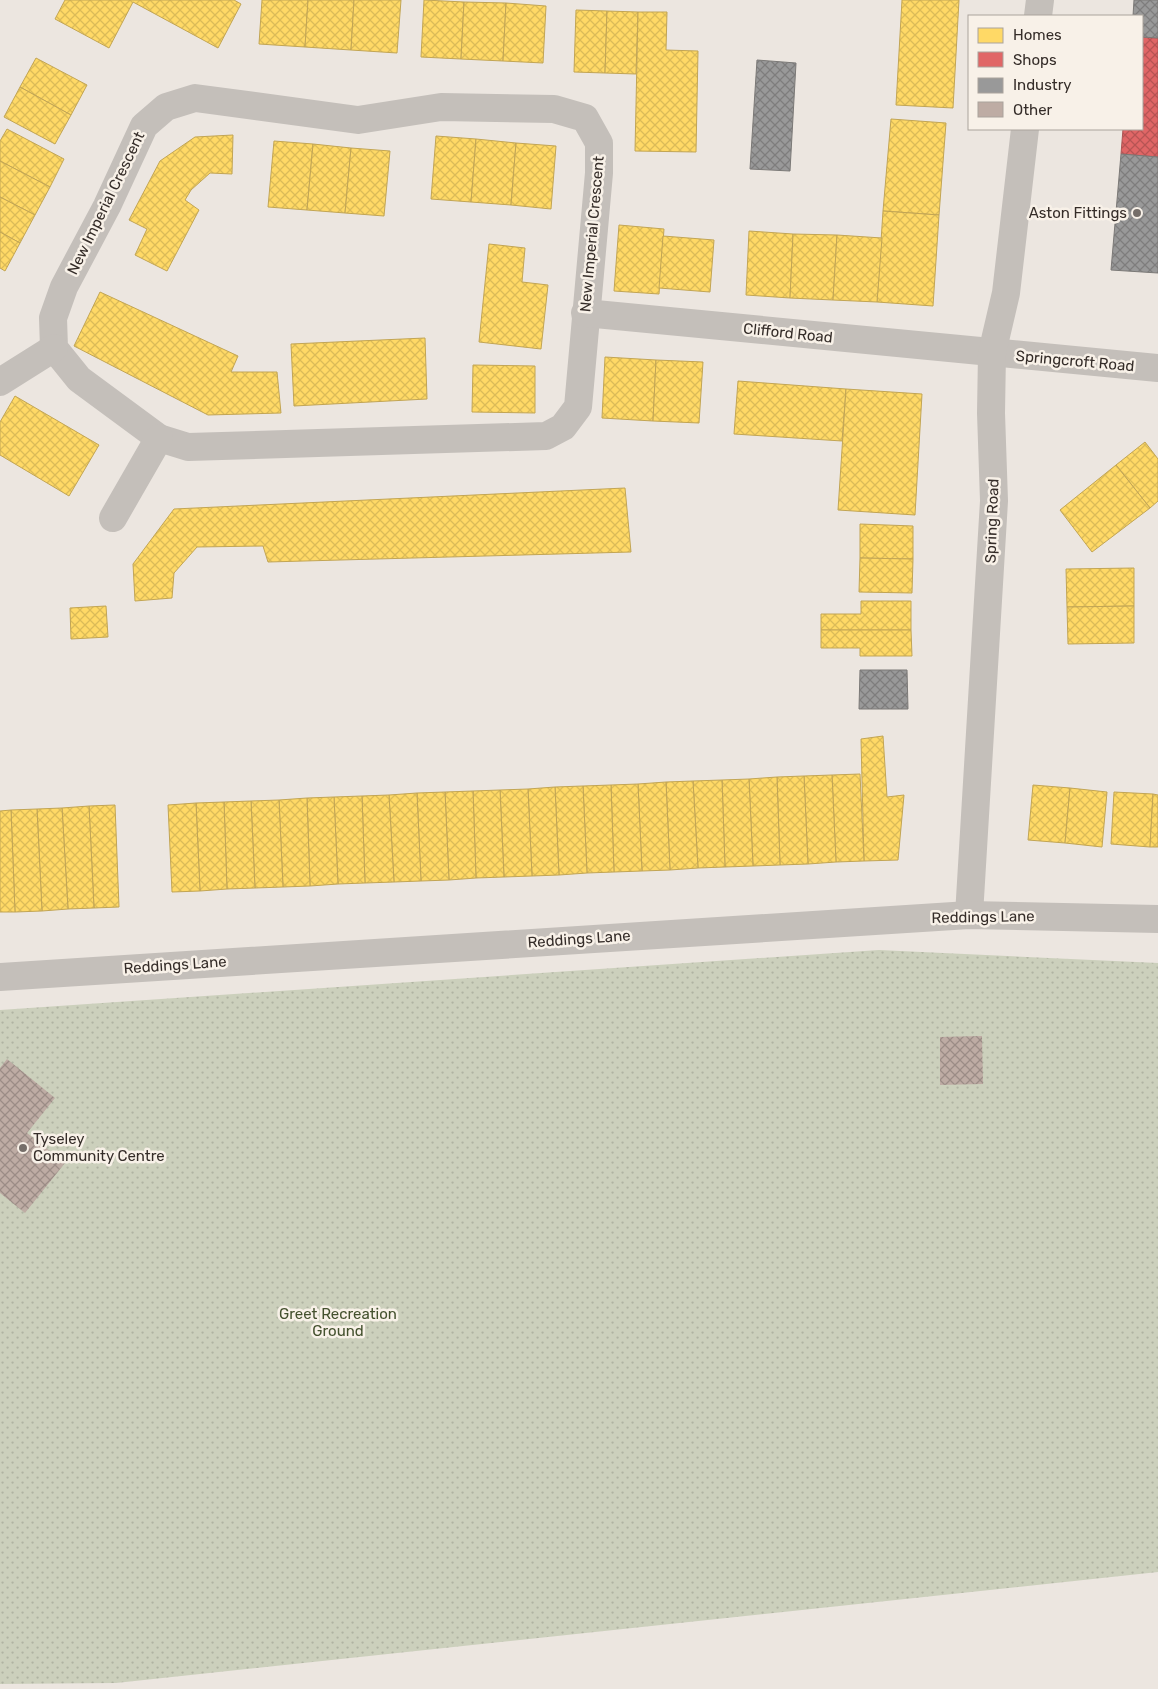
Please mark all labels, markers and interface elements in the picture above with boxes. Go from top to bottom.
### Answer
legend [968,15,1143,130]
text: Homes [1013,26,1062,44]
text: Shops [1013,51,1057,69]
text: Industry [1013,76,1072,94]
text: Other [1013,101,1053,119]
street label: New Imperial Crescent [64,128,149,277]
street label: New Imperial Crescent [576,155,608,313]
place label: Aston Fittings [1029,204,1127,222]
marker: Aston Fittings [1131,207,1143,219]
street label: Clifford Road [742,319,834,347]
street label: Springcroft Road [1015,347,1135,375]
street label: Spring Road [982,478,1002,564]
street label: Reddings Lane [931,907,1035,927]
street label: Reddings Lane [527,926,631,952]
street label: Reddings Lane [123,952,227,978]
place label: Tyseley Community Centre [33,1130,165,1165]
marker: Tyseley Community Centre [17,1142,29,1154]
park label: Greet Recreation Ground [279,1305,397,1340]

